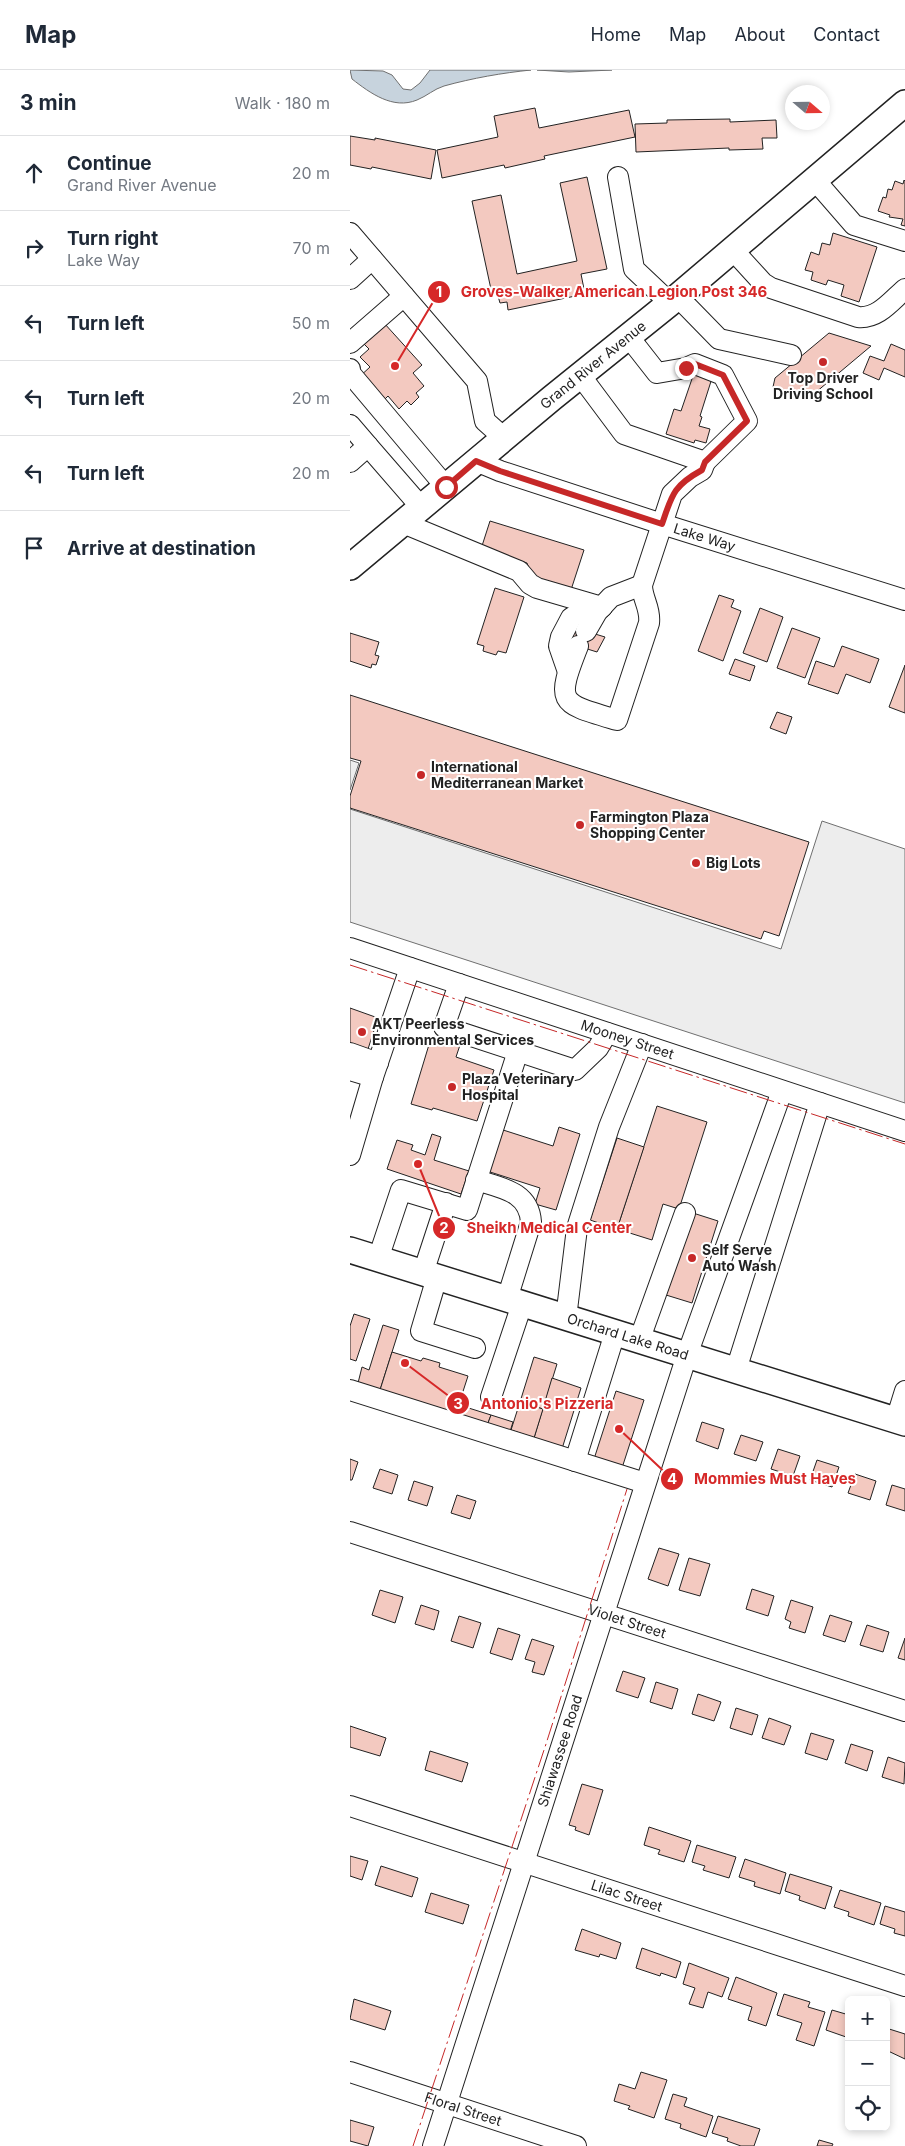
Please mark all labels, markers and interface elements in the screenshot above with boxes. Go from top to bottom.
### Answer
text: Map [25,20,76,49]
text: Home [591,24,641,45]
text: Map [669,24,706,45]
text: About [734,24,785,45]
text: Contact [813,24,880,45]
north arrow [785,85,830,130]
text: 3 min [20,90,76,115]
text: Walk · 180 m [235,93,330,113]
text: Continue [67,152,152,175]
icon: ahead [20,159,48,187]
text: 20 m [292,163,330,183]
text: Grand River Avenue [67,175,217,195]
text: Turn right [67,227,158,250]
icon: right [20,234,48,262]
text: 70 m [293,238,330,258]
text: Lake Way [67,250,140,270]
callout: Groves-Walker American Legion Post 346 [426,277,778,307]
text: 1 [436,282,442,301]
text: Groves-Walker American Legion Post 346 [461,282,768,301]
icon: left [20,309,48,337]
text: Turn left [67,312,145,335]
text: 50 m [292,313,330,333]
street label: Grand River Avenue [536,317,649,412]
marker: Top Driver Driving School [817,356,829,368]
route end [675,357,698,380]
place label: Top Driver Driving School [773,369,873,402]
icon: left [20,384,48,412]
text: Turn left [67,387,145,410]
text: 20 m [292,388,330,408]
icon: left [20,459,48,487]
text: Turn left [67,462,145,485]
text: 20 m [292,463,330,483]
route start [435,476,458,499]
street label: Lake Way [672,519,738,555]
icon: arrive [20,534,48,562]
text: Arrive at destination [67,537,256,560]
place label: International Mediterranean Market [431,758,584,791]
marker: International Mediterranean Market [415,769,427,781]
place label: Farmington Plaza Shopping Center [590,808,709,841]
marker: Farmington Plaza Shopping Center [574,819,586,831]
place label: Big Lots [706,854,761,871]
marker: Big Lots [690,857,702,869]
place label: AKT Peerless Environmental Services [372,1015,534,1048]
street label: Mooney Street [579,1016,677,1062]
marker: AKT Peerless Environmental Services [356,1026,368,1038]
place label: Plaza Veterinary Hospital [462,1070,575,1103]
marker: Plaza Veterinary Hospital [446,1081,458,1093]
callout: Sheikh Medical Center [431,1213,642,1243]
text: 2 [439,1218,449,1237]
text: Sheikh Medical Center [466,1218,632,1237]
place label: Self Serve Auto Wash [702,1241,776,1274]
marker: Self Serve Auto Wash [686,1252,698,1264]
street label: Orchard Lake Road [565,1309,691,1363]
callout: Antonio's Pizzeria [446,1388,624,1418]
text: 3 [453,1394,463,1413]
text: Antonio's Pizzeria [481,1394,613,1413]
callout: Mommies Must Haves [659,1464,866,1494]
text: 4 [667,1469,677,1488]
text: Mommies Must Haves [694,1469,856,1488]
street label: Violet Street [586,1600,669,1642]
street label: Shiawassee Road [533,1693,585,1809]
street label: Lilac Street [589,1876,665,1915]
map controls [845,1996,890,2131]
button: + [845,1996,890,2041]
button: − [845,2041,890,2086]
button: locate [845,2086,890,2131]
street label: Floral Street [423,2088,504,2129]

